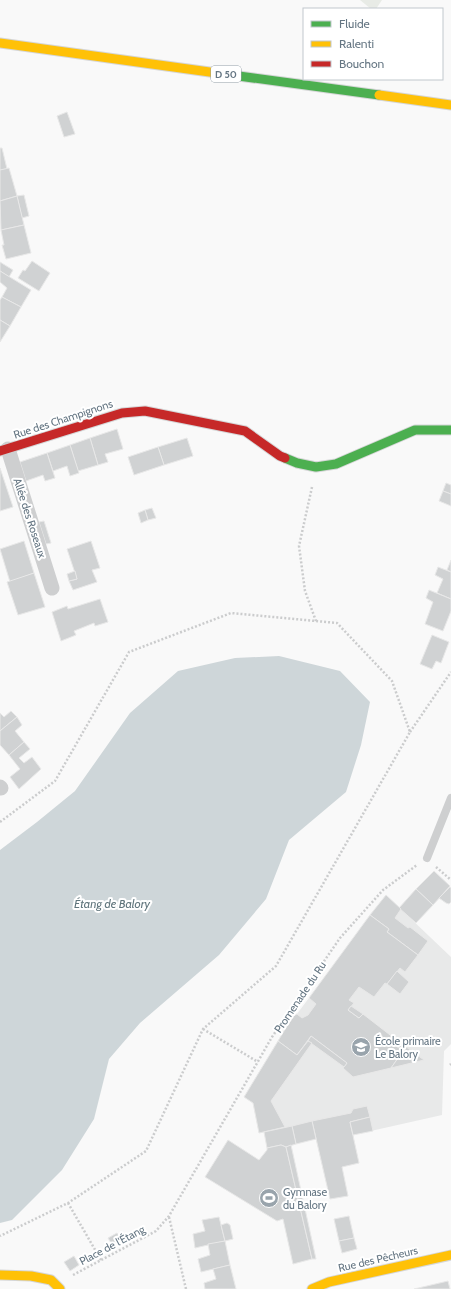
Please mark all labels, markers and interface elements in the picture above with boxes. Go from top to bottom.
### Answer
legend [303,8,443,80]
text: Fluide [339,16,370,31]
text: Ralenti [339,36,374,51]
text: Bouchon [339,56,385,71]
road number: D 50 [211,66,241,82]
street label: Rue des Champignons [12,396,115,442]
street label: Allée des Roseaux [10,476,50,561]
water label: Étang de Balory [74,896,150,911]
street label: Promenade du Ru [271,958,329,1035]
place label: École primaire Le Balory [375,1034,441,1061]
school or university icon: École primaire Le Balory [350,1036,372,1058]
place label: Gymnase du Balory [283,1185,327,1212]
sports icon: Gymnase du Balory [258,1187,280,1209]
street label: Place de l'Étang [77,1222,148,1268]
street label: Rue des Pêcheurs [337,1243,420,1275]

